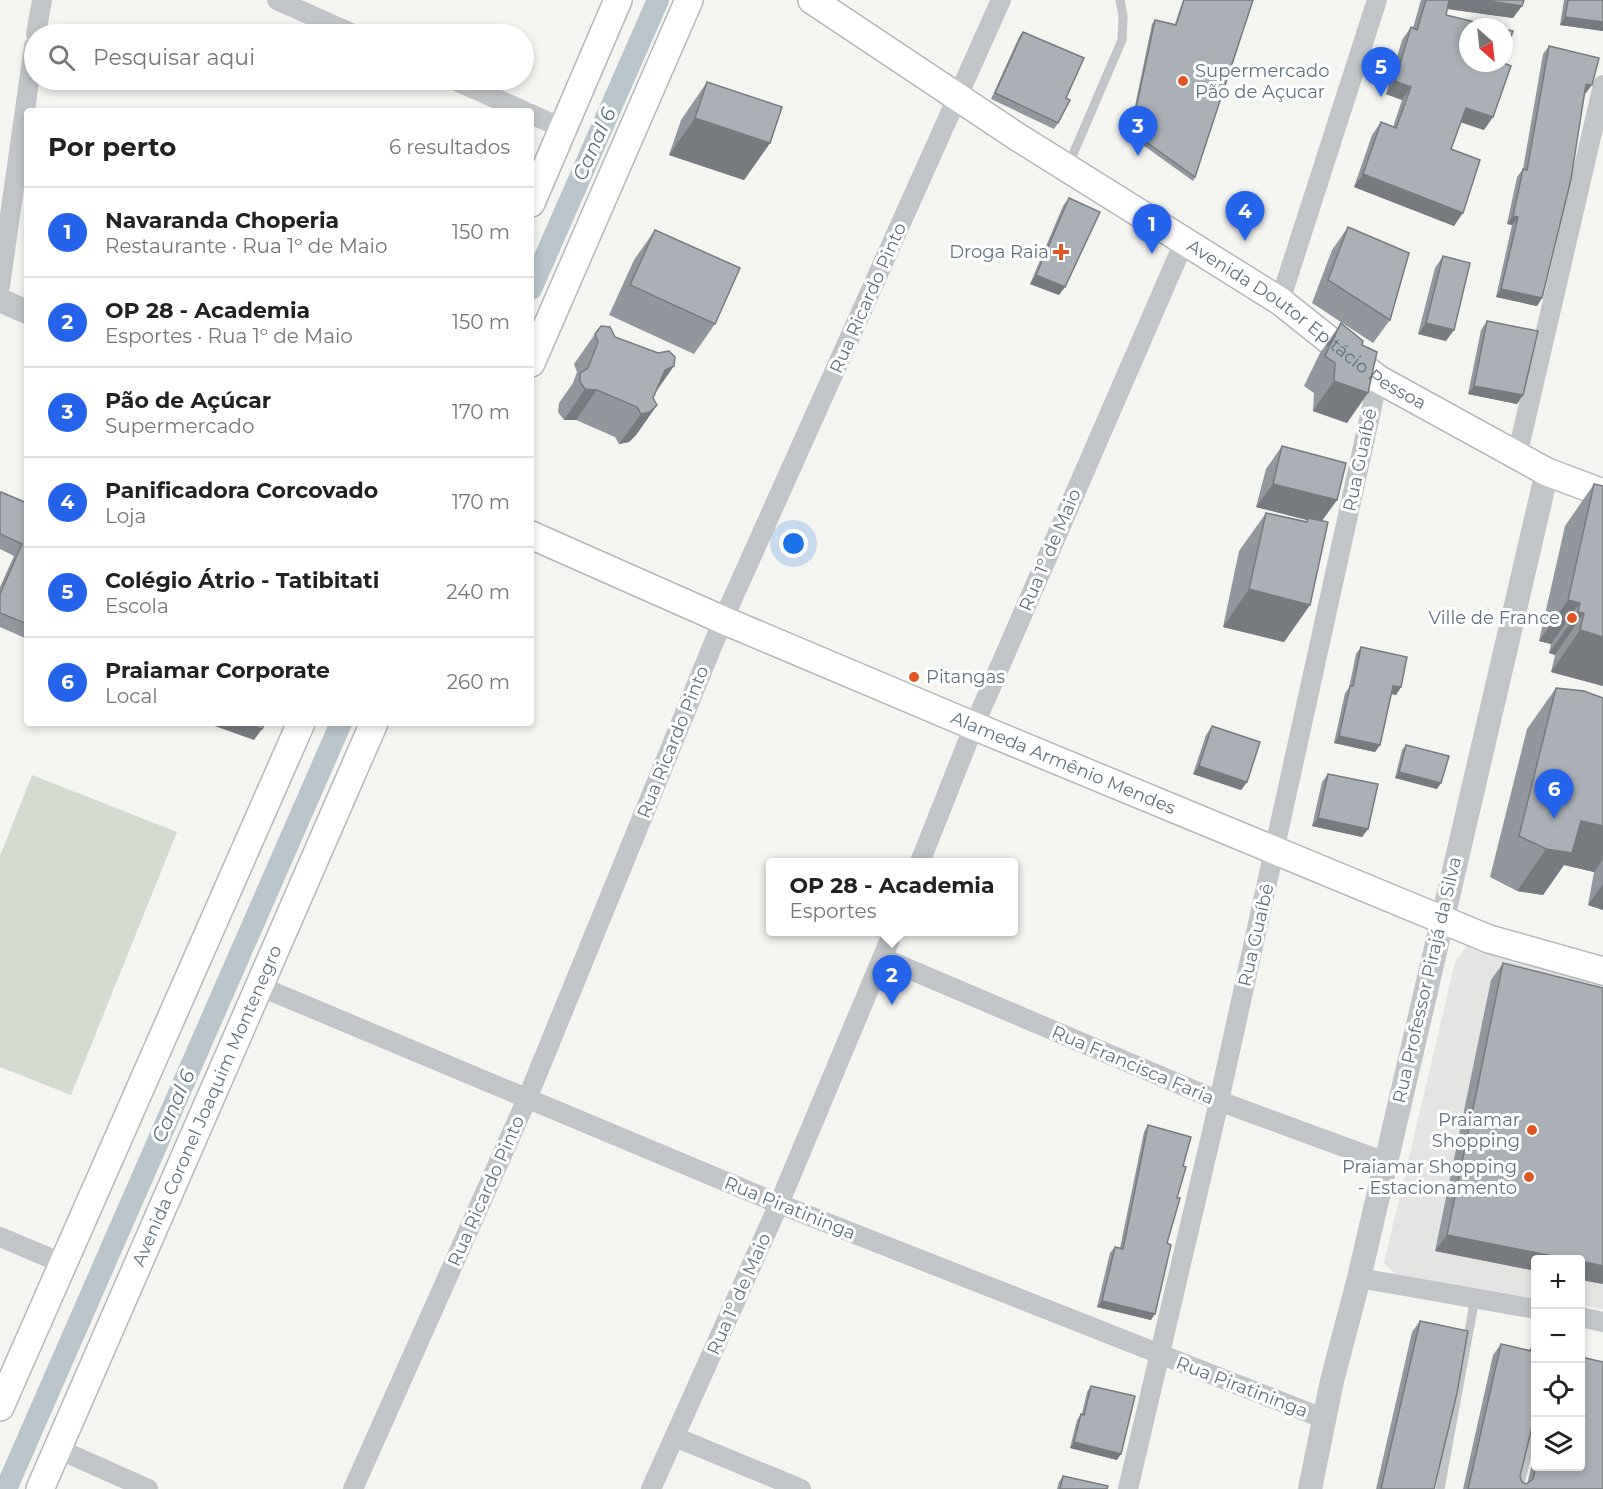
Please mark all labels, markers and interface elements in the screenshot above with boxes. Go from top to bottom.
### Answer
north arrow [1459,18,1513,72]
search box [24,24,534,90]
icon: search [45,41,78,74]
text: Pesquisar aqui [93,44,255,71]
pin: 5 [1362,48,1400,97]
place label: Supermercado Pão de Açucar [1195,60,1330,103]
marker: Supermercado Pão de Açucar [1176,74,1190,88]
water label: Canal 6 [567,103,621,184]
pin: 3 [1118,106,1158,156]
text: Por perto [48,131,176,163]
text: 6 resultados [389,135,510,159]
pin: 4 [1226,192,1264,241]
pin: 1 [1132,204,1172,254]
text: Navaranda Choperia [105,207,339,234]
street label: Rua Ricardo Pinto [825,219,911,377]
text: 1 [64,220,71,244]
text: 150 m [452,220,510,244]
text: Restaurante · Rua 1º de Maio [105,234,388,258]
street label: Avenida Doutor Epitácio Pessoa [1183,235,1430,414]
place label: Droga Raia [949,241,1049,263]
marker: Droga Raia [1054,245,1068,259]
text: OP 28 - Academia [105,297,310,324]
text: 2 [62,310,73,334]
text: 150 m [452,310,510,334]
text: Esportes · Rua 1º de Maio [105,324,353,348]
text: Pão de Açúcar [105,387,271,414]
text: 3 [62,400,73,424]
text: 170 m [452,400,510,424]
street label: Rua Guaíbê [1338,406,1382,514]
text: Supermercado [105,414,254,438]
text: Panificadora Corcovado [105,477,378,504]
street label: Rua 1º de Maio [1014,485,1086,615]
text: 4 [61,490,74,514]
text: 170 m [452,490,510,514]
text: Loja [105,504,146,528]
your location [779,529,808,558]
text: Colégio Átrio - Tatibitati [105,567,379,594]
text: 5 [62,580,73,604]
text: 240 m [446,580,510,604]
text: Escola [105,594,169,618]
place label: Ville de France [1429,607,1560,629]
marker: Ville de France [1565,611,1579,625]
text: Praiamar Corporate [105,657,330,684]
street label: Rua Ricardo Pinto [632,663,714,821]
place label: Pitangas [926,666,1005,688]
text: 6 [61,670,74,694]
text: 260 m [447,670,510,694]
marker: Pitangas [907,670,921,684]
text: Local [105,684,158,708]
street label: Alameda Armênio Mendes [948,707,1179,819]
pin: 6 [1534,770,1574,819]
street label: Rua Professor Pirajá da Silva [1388,855,1466,1105]
popup [766,858,1018,936]
text: OP 28 - Academia [789,872,995,899]
street label: Rua Guaíbê [1233,881,1279,989]
text: Esportes [789,899,876,923]
street label: Avenida Coronel Joaquim Montenegro [127,942,287,1270]
pin: 2 [872,956,912,1005]
street label: Rua Francisca Faria [1049,1021,1217,1109]
water label: Canal 6 [146,1065,200,1146]
place label: Praiamar Shopping [1432,1109,1520,1152]
street label: Rua Ricardo Pinto [443,1112,529,1270]
marker: Praiamar Shopping [1525,1123,1539,1137]
place label: Praiamar Shopping - Estacionamento [1342,1156,1517,1199]
marker: Praiamar Shopping - Estacionamento [1522,1170,1536,1184]
street label: Rua Piratininga [721,1172,859,1244]
street label: Rua 1º de Maio [702,1230,776,1358]
map controls [1531,1255,1585,1471]
button: + [1531,1255,1585,1309]
button: − [1531,1309,1585,1363]
street label: Rua Piratininga [1173,1352,1311,1422]
button: locate [1531,1363,1585,1417]
button: layers [1531,1417,1585,1471]

